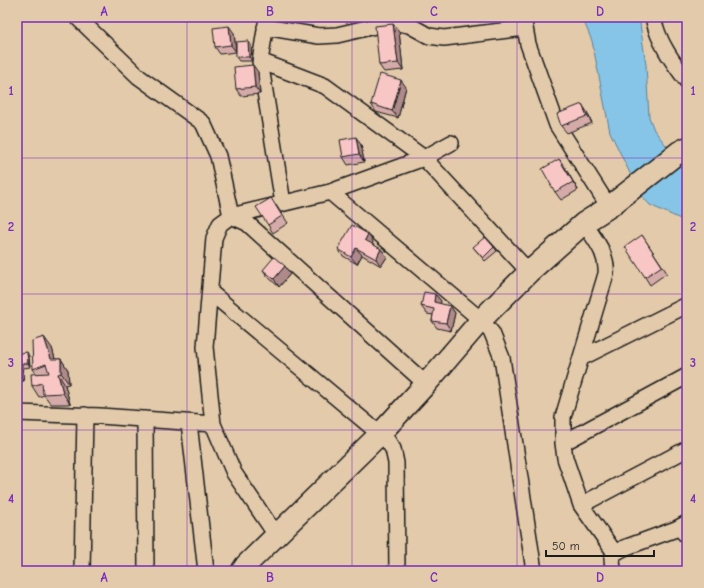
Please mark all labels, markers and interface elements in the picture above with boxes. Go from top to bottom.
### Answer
text: A [100,4,108,19]
text: B [266,4,274,19]
text: C [430,4,438,19]
text: D [596,4,604,19]
text: 1 [8,83,14,98]
text: 1 [690,83,696,98]
text: 2 [8,219,14,234]
text: 2 [690,219,696,234]
text: 3 [8,355,14,370]
text: 3 [690,355,696,370]
text: 4 [8,491,14,506]
text: 4 [690,491,696,506]
scale bar [546,532,654,558]
text: 50 m [552,539,580,553]
text: A [100,570,108,585]
text: B [266,570,274,585]
text: C [430,570,438,585]
text: D [596,570,604,585]

